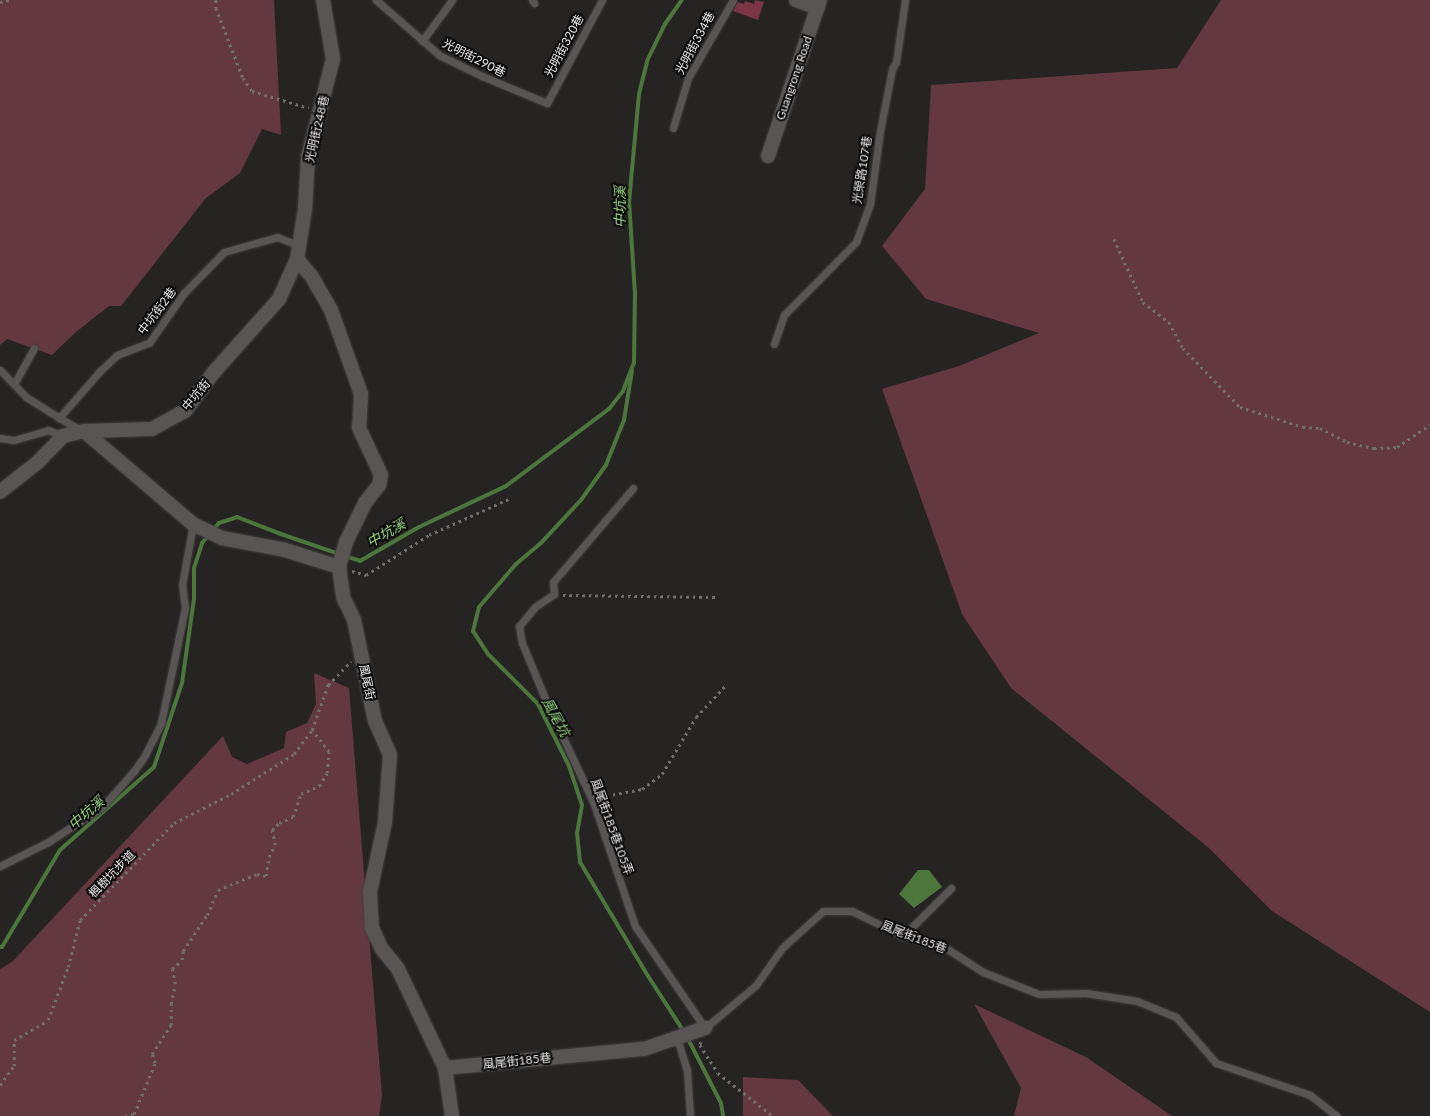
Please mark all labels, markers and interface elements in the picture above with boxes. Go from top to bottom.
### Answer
street label: 光明街334巷 [672,9,718,77]
street label: 光明街320巷 [541,12,587,80]
street label: Guangrong Road [773,34,815,122]
street label: 光明街290巷 [440,36,508,80]
street label: 光明街248巷 [302,94,332,164]
street label: 光榮路107巷 [850,135,874,205]
water label: 中坑溪 [612,186,628,228]
street label: 中坑街2巷 [135,285,179,337]
street label: 中坑街 [179,377,213,413]
water label: 中坑溪 [364,515,408,551]
street label: 風尾街 [356,663,378,701]
water label: 風尾坑 [538,695,574,739]
street label: 風尾街185巷105弄 [588,777,636,877]
water label: 中坑溪 [65,793,107,833]
street label: 楓樹坑步道 [86,847,138,901]
street label: 風尾街185巷 [879,918,949,956]
street label: 風尾街185巷 [482,1050,552,1072]

